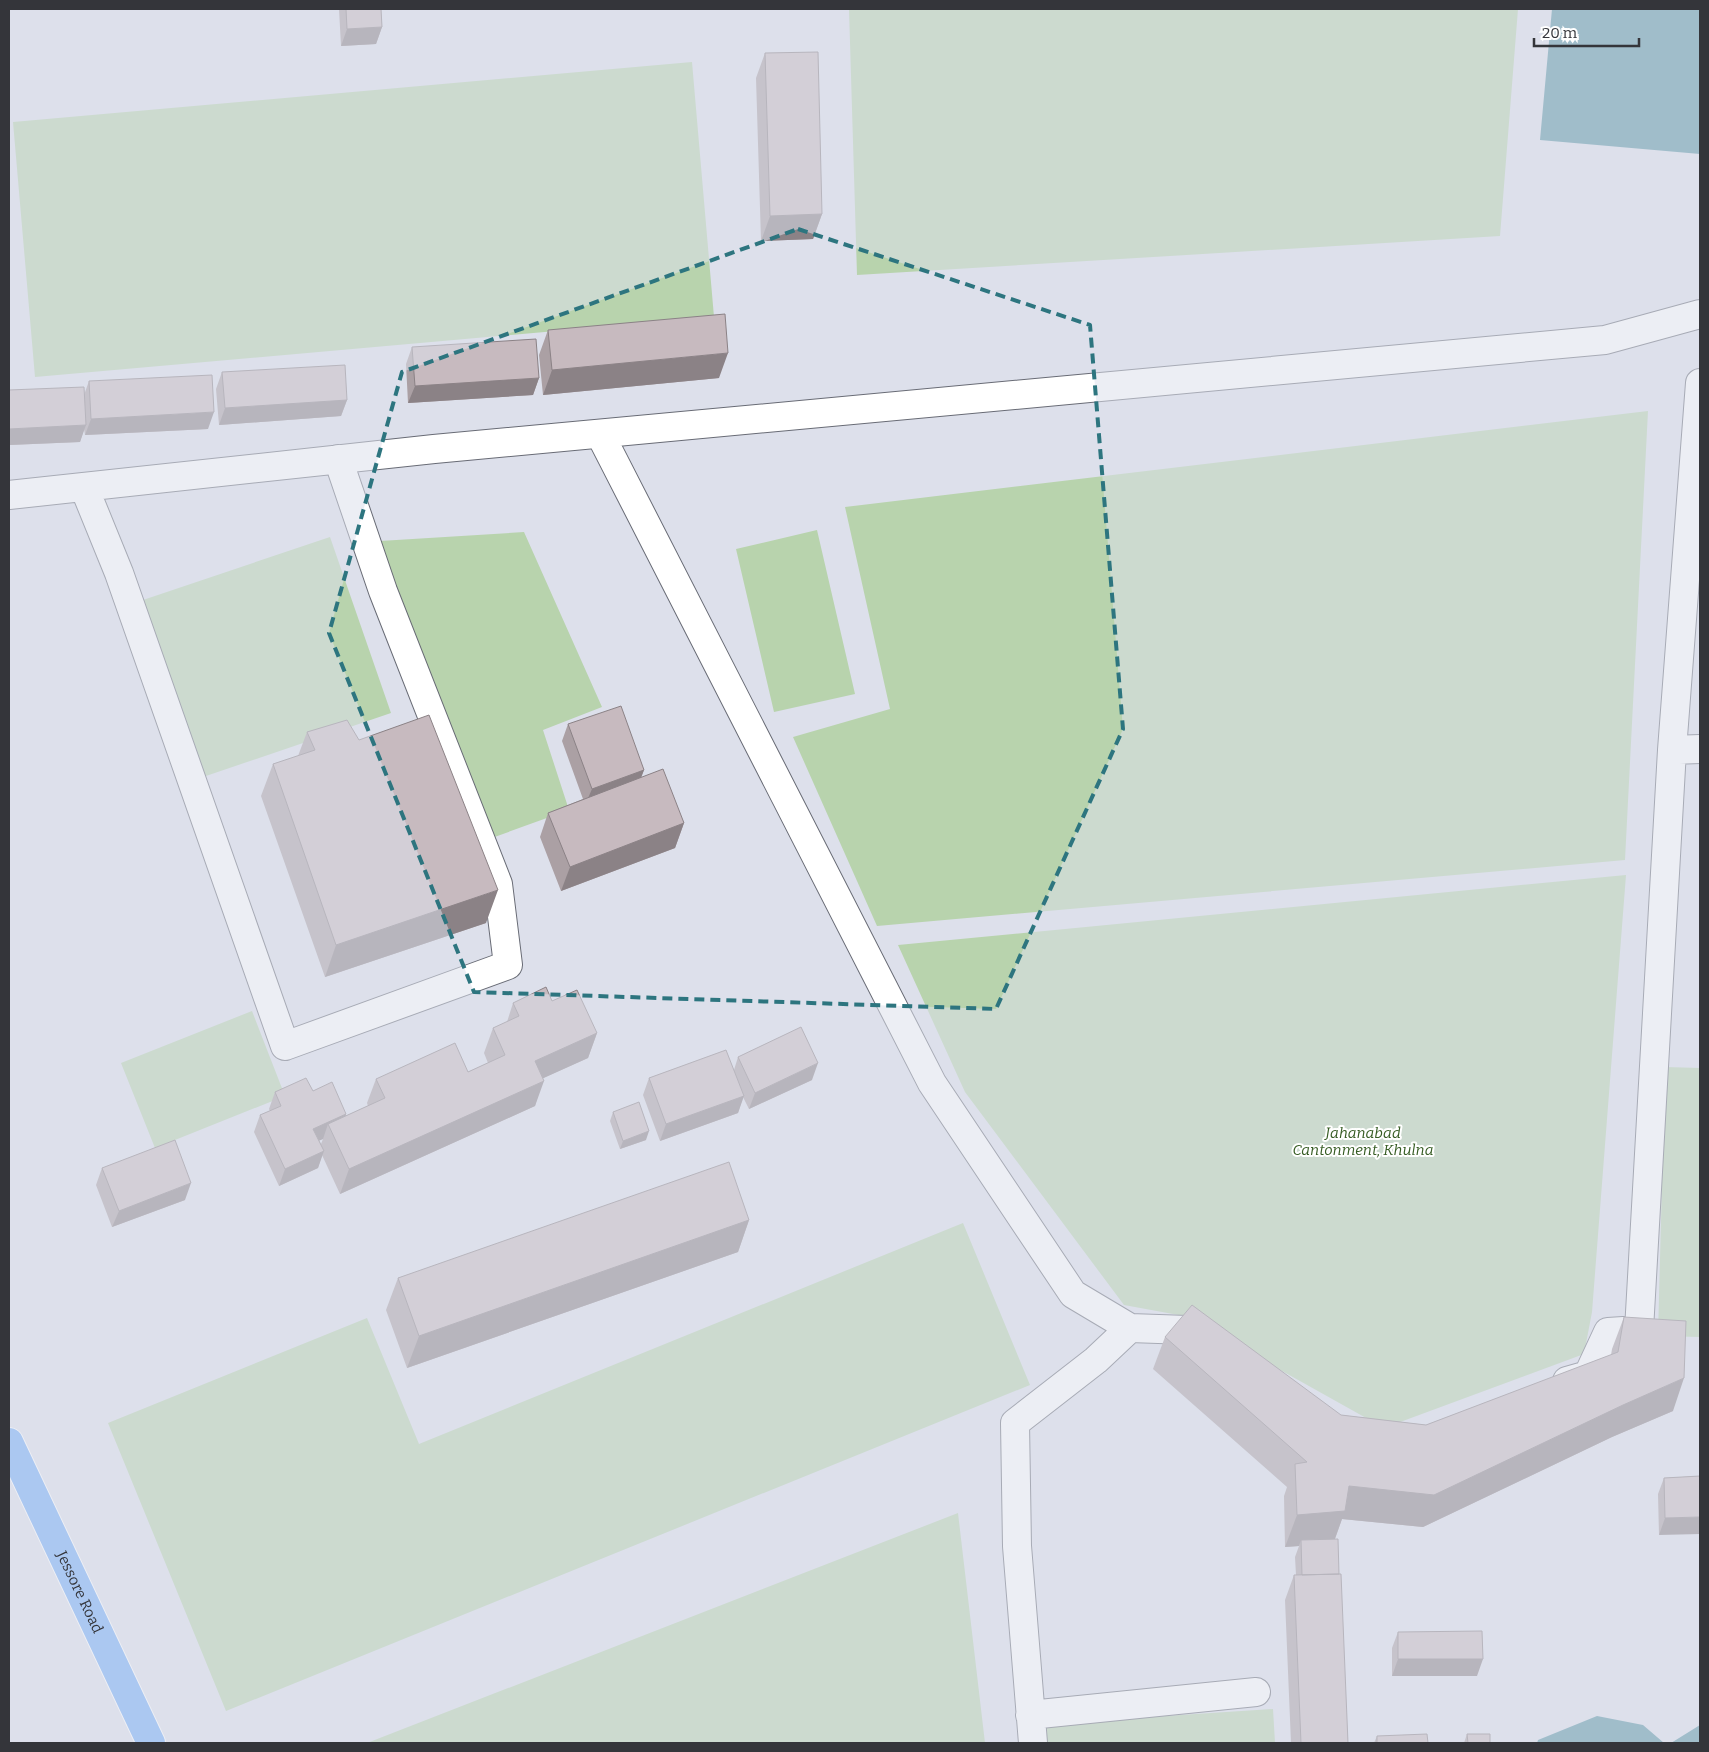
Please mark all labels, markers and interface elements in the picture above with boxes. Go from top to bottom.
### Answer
scale bar [1534,15,1639,47]
text: 20 m [1542,24,1578,42]
park label: Jahanabad Cantonment, Khulna [1293,1124,1433,1159]
street label: Jessore Road [52,1547,107,1636]

